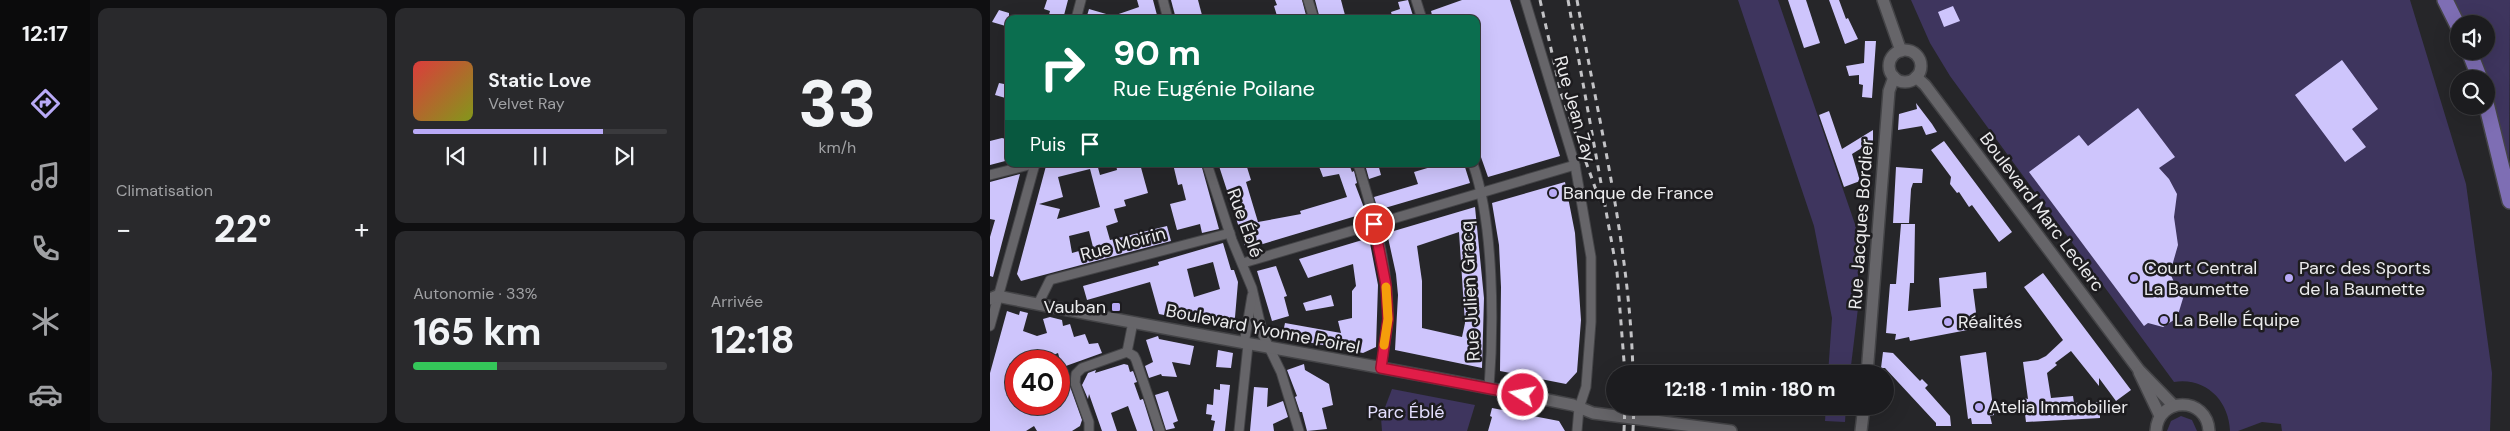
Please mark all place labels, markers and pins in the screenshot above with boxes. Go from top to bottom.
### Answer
place label: Banque de France [1563,181,1714,205]
marker: Banque de France [1547,187,1559,199]
pin [1353,203,1395,245]
place label: Court Central La Baumette [2144,256,2257,301]
place label: Parc des Sports de la Baumette [2299,256,2431,301]
marker: Court Central La Baumette [2128,272,2140,284]
marker: Parc des Sports de la Baumette [2283,272,2295,284]
place label: Vauban [1043,295,1106,319]
marker: Vauban [1110,301,1122,313]
place label: La Belle Équipe [2174,308,2300,332]
place label: Réalités [1958,310,2023,334]
marker: La Belle Équipe [2158,314,2170,326]
marker: Réalités [1942,316,1954,328]
place label: Atelia Immobilier [1989,395,2128,419]
marker: Atelia Immobilier [1973,401,1985,413]

